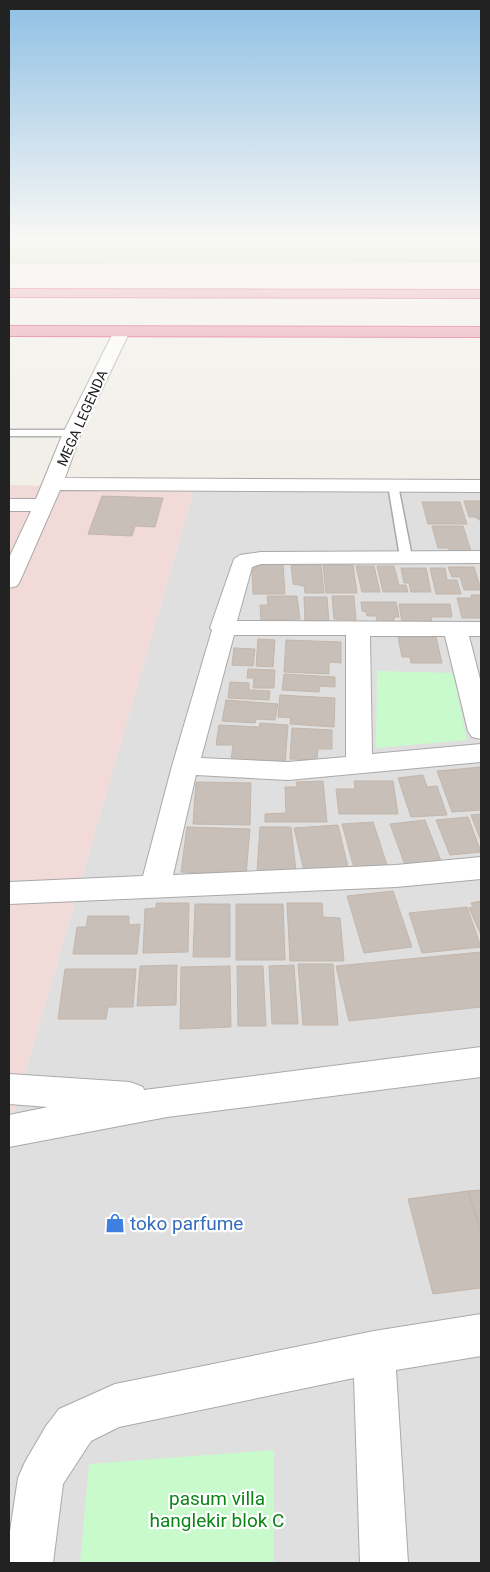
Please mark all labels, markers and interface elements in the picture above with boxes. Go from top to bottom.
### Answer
street label: MEGA LEGENDA [54,367,110,469]
shop icon: toko parfume [104,1212,126,1234]
place label: toko parfume [130,1212,243,1235]
park label: pasum villa hanglekir blok C [150,1487,284,1532]

